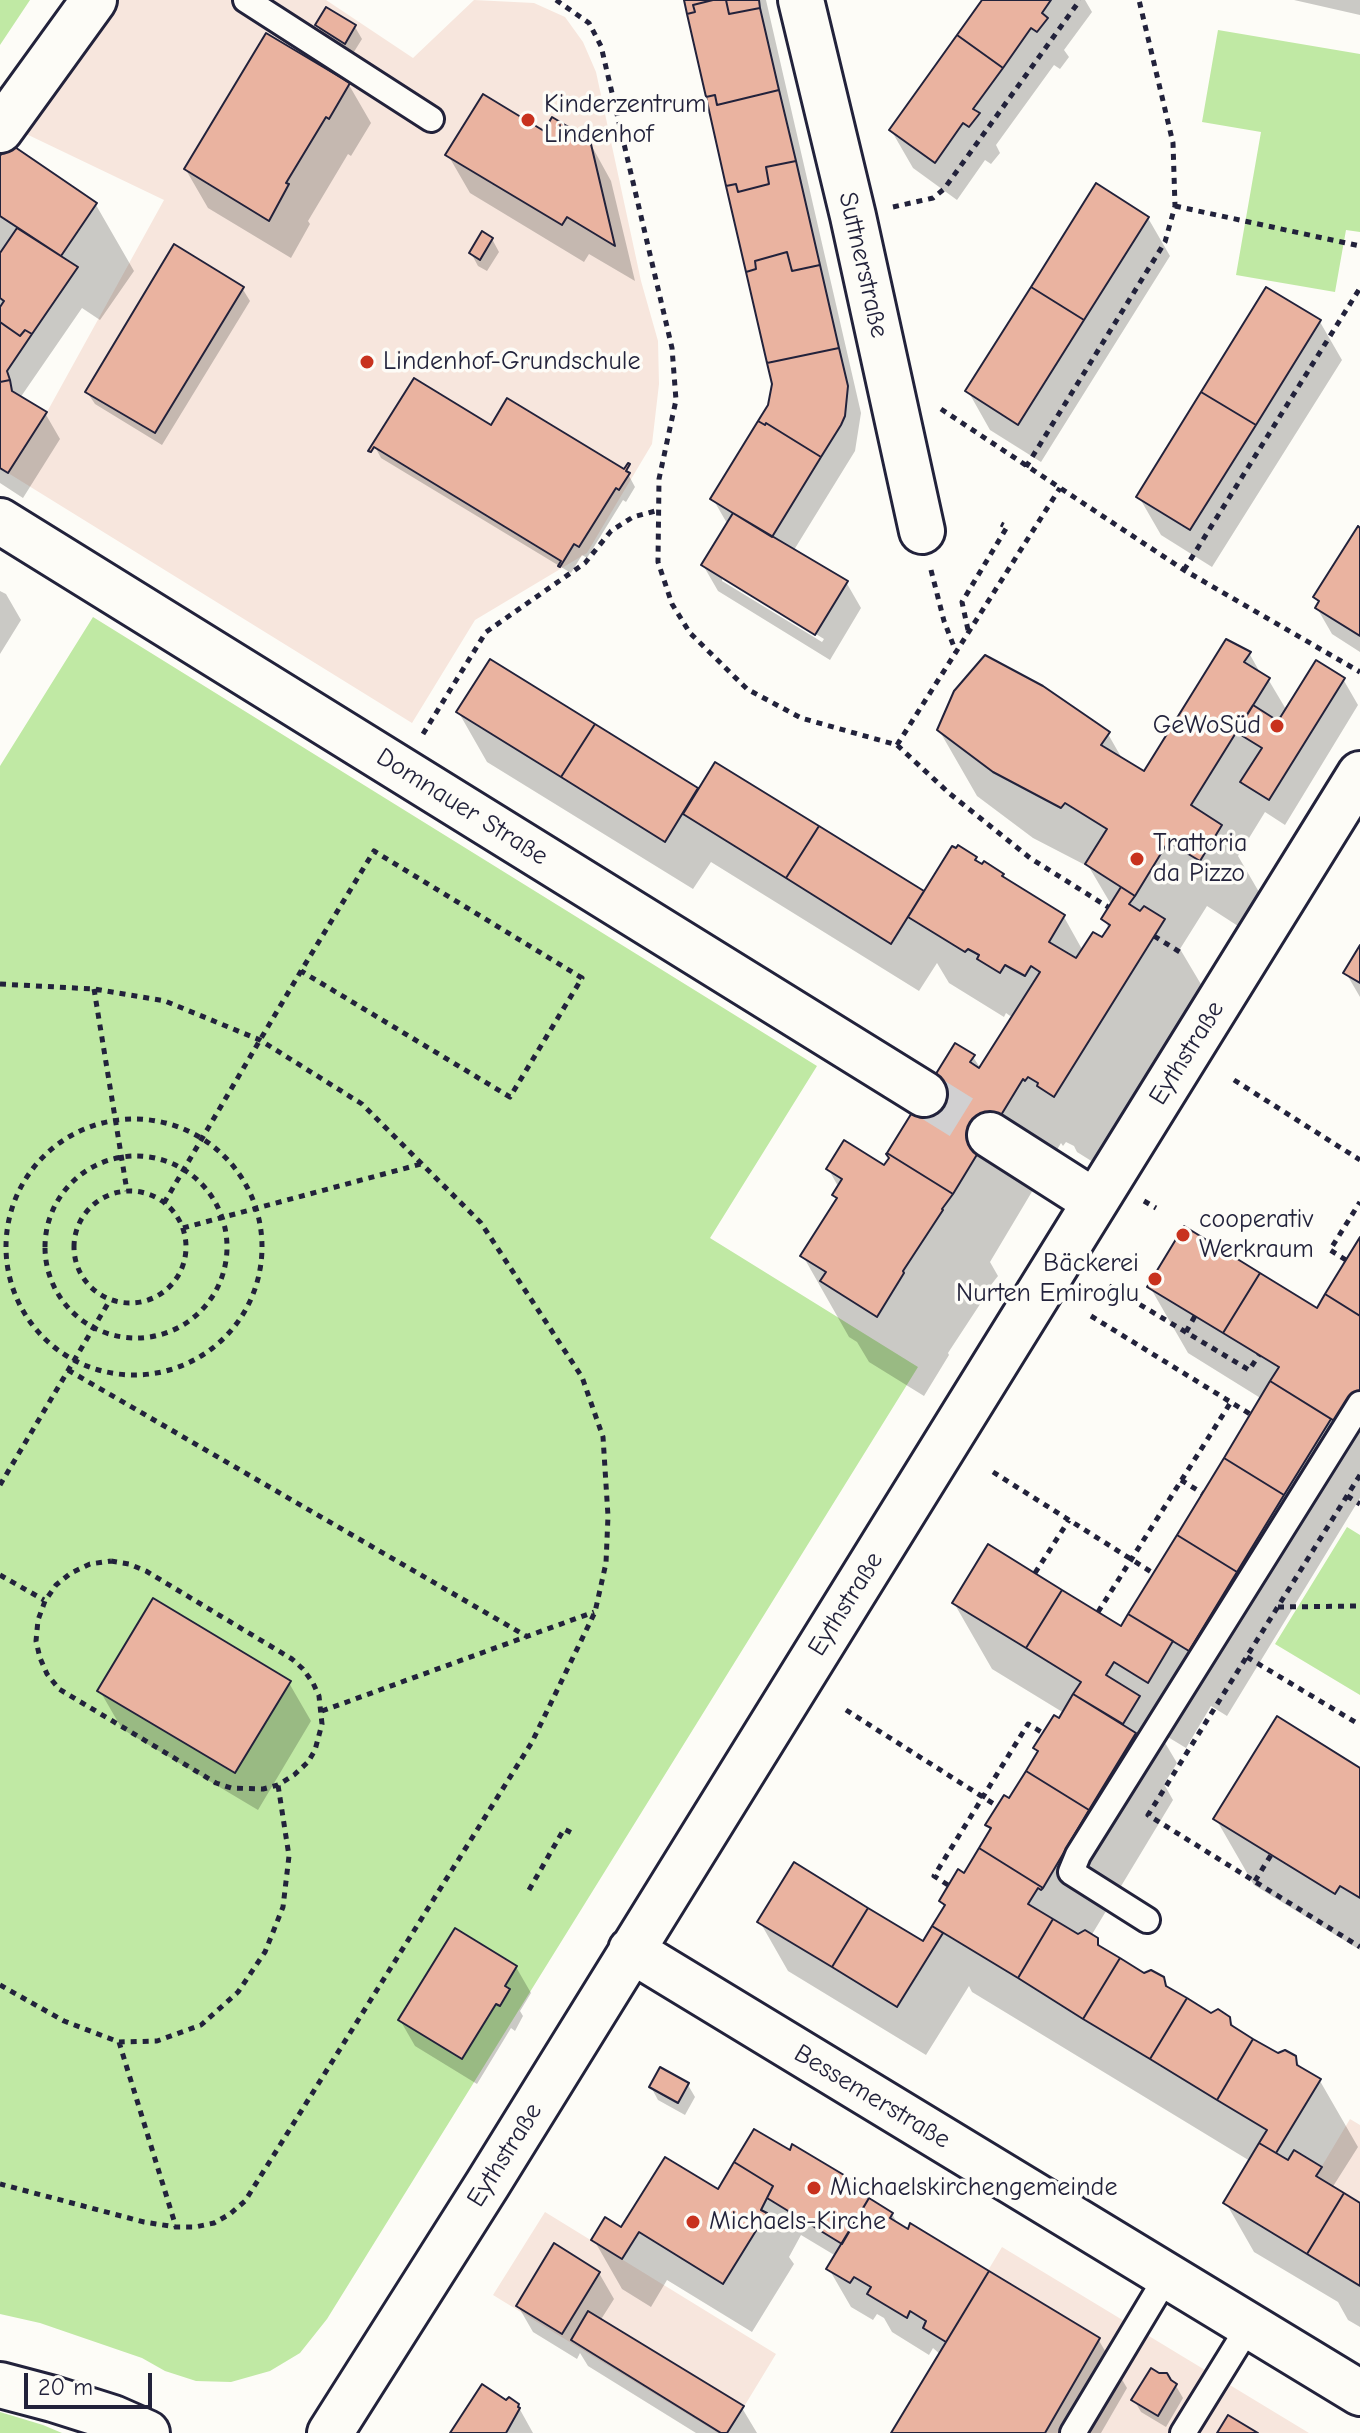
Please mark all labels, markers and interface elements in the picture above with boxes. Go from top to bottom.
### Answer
place label: Kinderzentrum Lindenhof [544,89,707,150]
marker: Kinderzentrum Lindenhof [519,111,537,129]
street label: Suttnerstraße [831,189,895,341]
place label: Lindenhof-Grundschule [383,346,641,378]
marker: Lindenhof-Grundschule [358,353,376,371]
place label: GeWoSüd [1153,710,1261,742]
marker: GeWoSüd [1268,717,1286,735]
street label: Domnauer Straße [370,742,554,872]
place label: Trattoria da Pizzo [1153,828,1247,890]
marker: Trattoria da Pizzo [1128,850,1146,868]
street label: Eythstraße [1143,995,1231,1111]
place label: cooperativ Werkraum [1199,1204,1314,1266]
marker: cooperativ Werkraum [1174,1226,1192,1244]
place label: Bäckerei Nurten Emiroglu [956,1248,1139,1310]
marker: Bäckerei Nurten Emiroglu [1146,1270,1164,1288]
street label: Eythstraße [802,1546,890,1662]
street label: Bessemerstraße [788,2038,956,2156]
street label: Eythstraße [461,2097,549,2213]
place label: Michaelskirchengemeinde [830,2172,1117,2204]
marker: Michaelskirchengemeinde [805,2179,823,2197]
place label: Michaels-Kirche [709,2206,886,2238]
marker: Michaels-Kirche [684,2213,702,2231]
scale bar [28,2357,156,2407]
text: 20 m [38,2373,93,2401]

